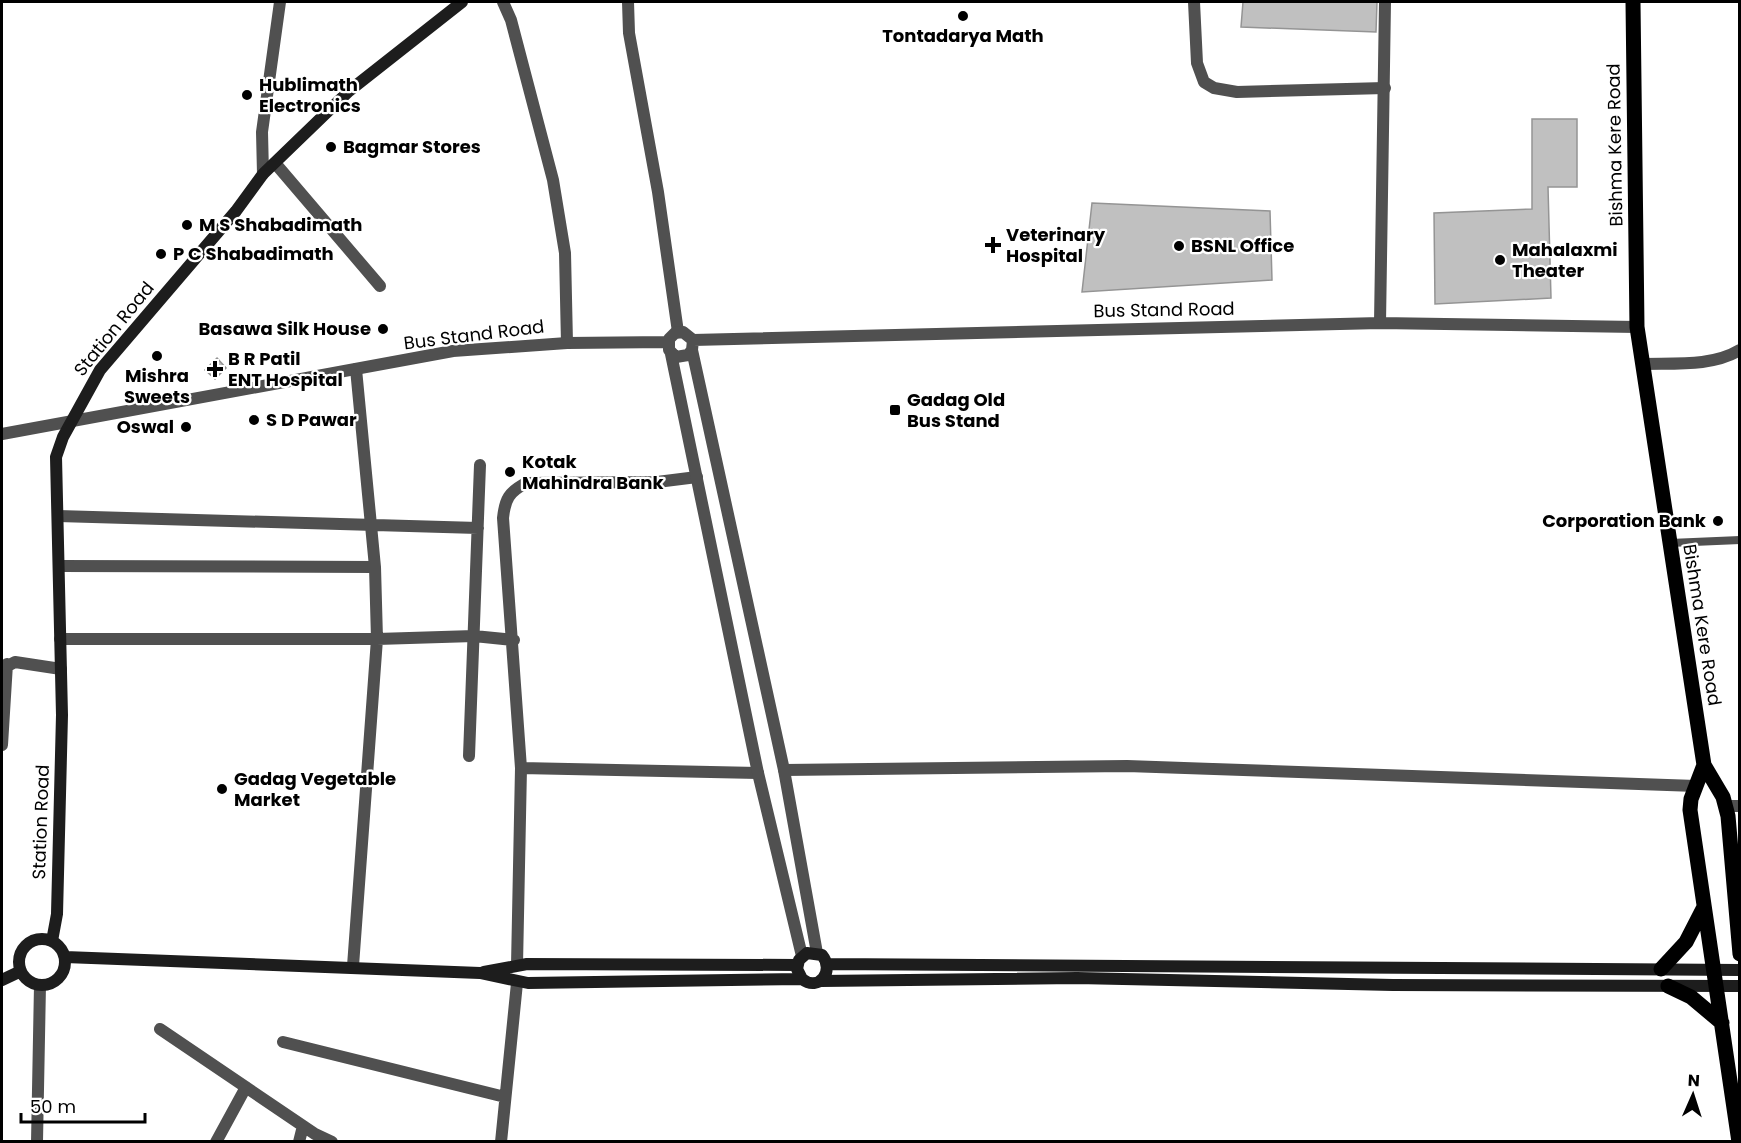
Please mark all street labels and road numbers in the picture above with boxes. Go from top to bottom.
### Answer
street label: Bishma Kere Road [1601,63,1628,227]
street label: Station Road [68,276,159,381]
street label: Bus Stand Road [1093,296,1235,323]
street label: Bus Stand Road [402,313,546,356]
street label: Bishma Kere Road [1677,542,1728,708]
street label: Station Road [26,764,55,880]

